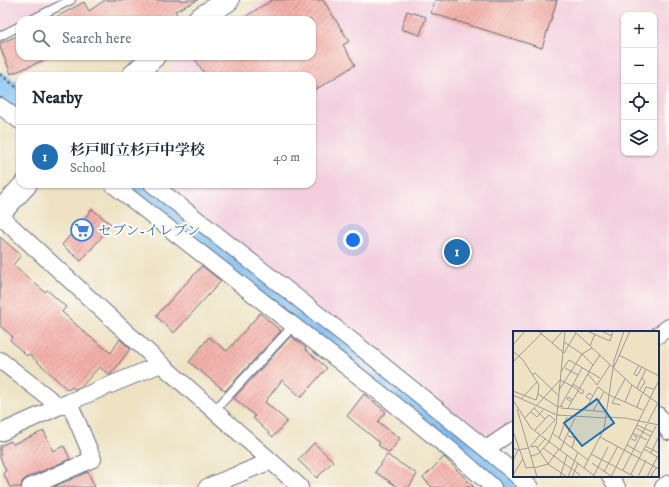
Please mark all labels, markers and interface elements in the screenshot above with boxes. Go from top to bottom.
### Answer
map controls [621,12,657,156]
button: + [621,12,657,48]
search box [16,16,316,60]
icon: search [30,27,52,49]
text: Search here [62,29,131,48]
button: − [621,48,657,84]
button: locate [621,84,657,120]
text: Nearby [32,87,82,109]
button: layers [621,120,657,156]
text: 杉戸町立杉戸中学校 [70,141,205,160]
text: 1 [43,149,47,165]
text: 40 m [273,149,300,165]
text: School [70,160,106,176]
supermarket icon: セブン-イレブン [69,217,95,243]
place label: セブン-イレブン [98,222,201,240]
your location [343,230,363,250]
pin: 1 [444,237,470,267]
inset map [513,331,659,477]

